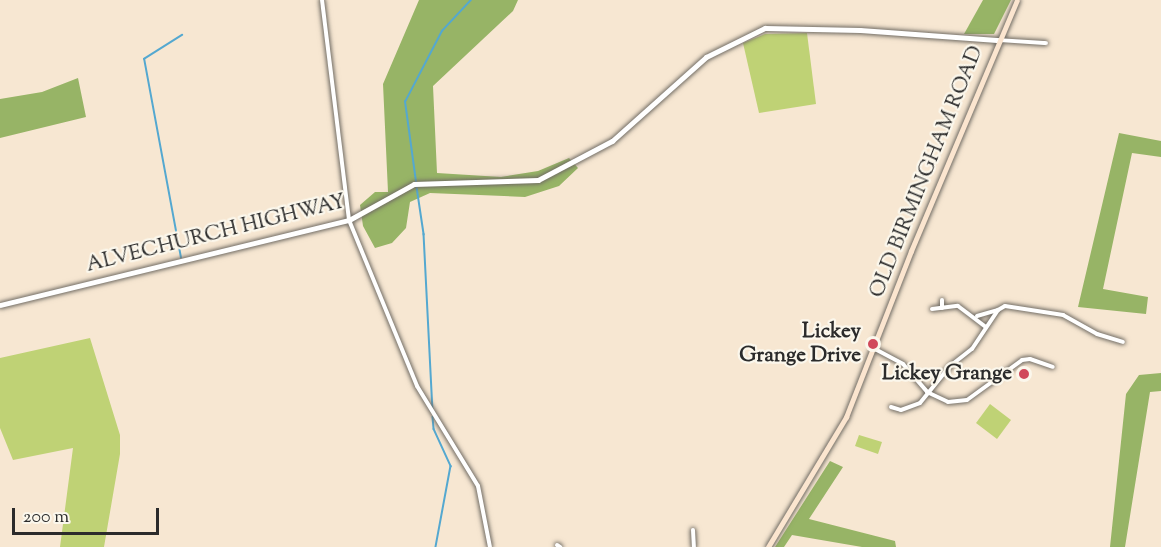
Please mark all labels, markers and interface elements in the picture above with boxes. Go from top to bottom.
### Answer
street label: OLD BIRMINGHAM ROAD [865,42,989,302]
street label: ALVECHURCH HIGHWAY [84,190,348,278]
place label: Lickey Grange Drive [739,319,861,369]
marker: Lickey Grange Drive [866,337,880,351]
place label: Lickey Grange [882,361,1012,387]
marker: Lickey Grange [1017,367,1031,381]
scale bar [15,496,162,534]
text: 200 m [23,505,69,531]

